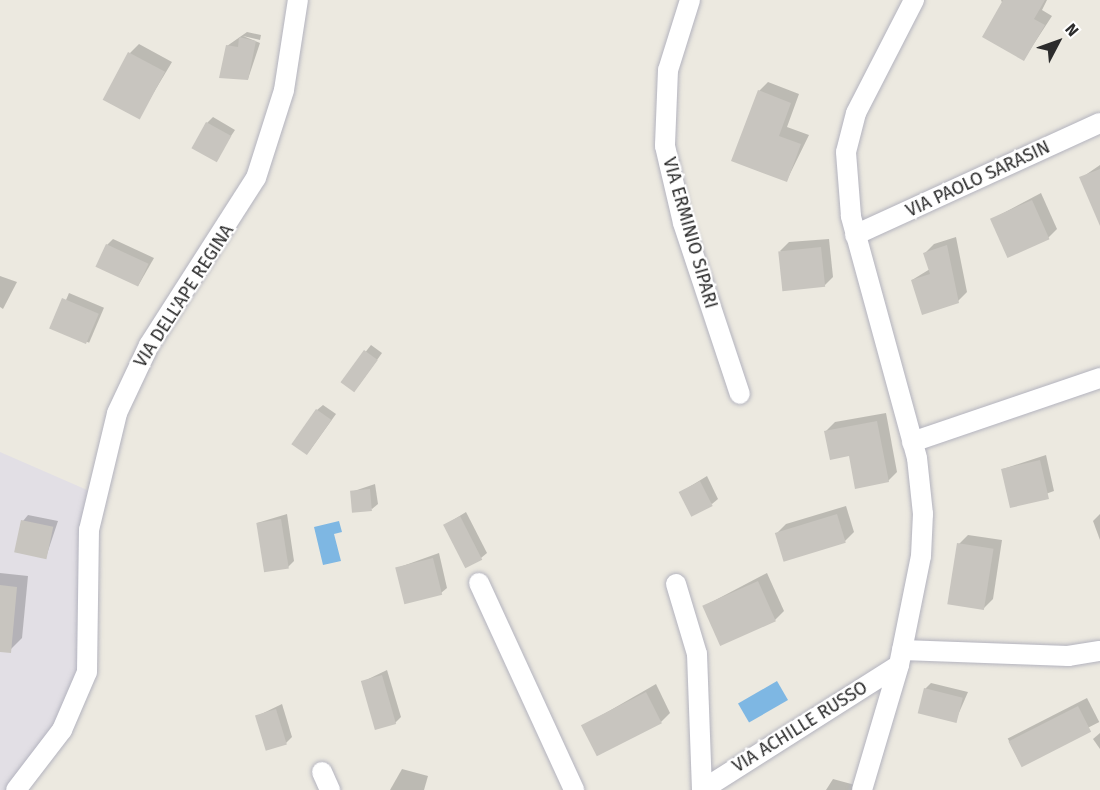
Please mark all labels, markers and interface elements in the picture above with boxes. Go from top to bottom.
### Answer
north arrow [1028,12,1088,72]
text: N [1061,20,1083,40]
street label: VIA PAOLO SARASIN [903,136,1053,222]
street label: VIA ERMINIO SIPARI [658,155,722,311]
street label: VIA DELL'APE REGINA [130,221,238,371]
street label: VIA ACHILLE RUSSO [729,677,871,777]

